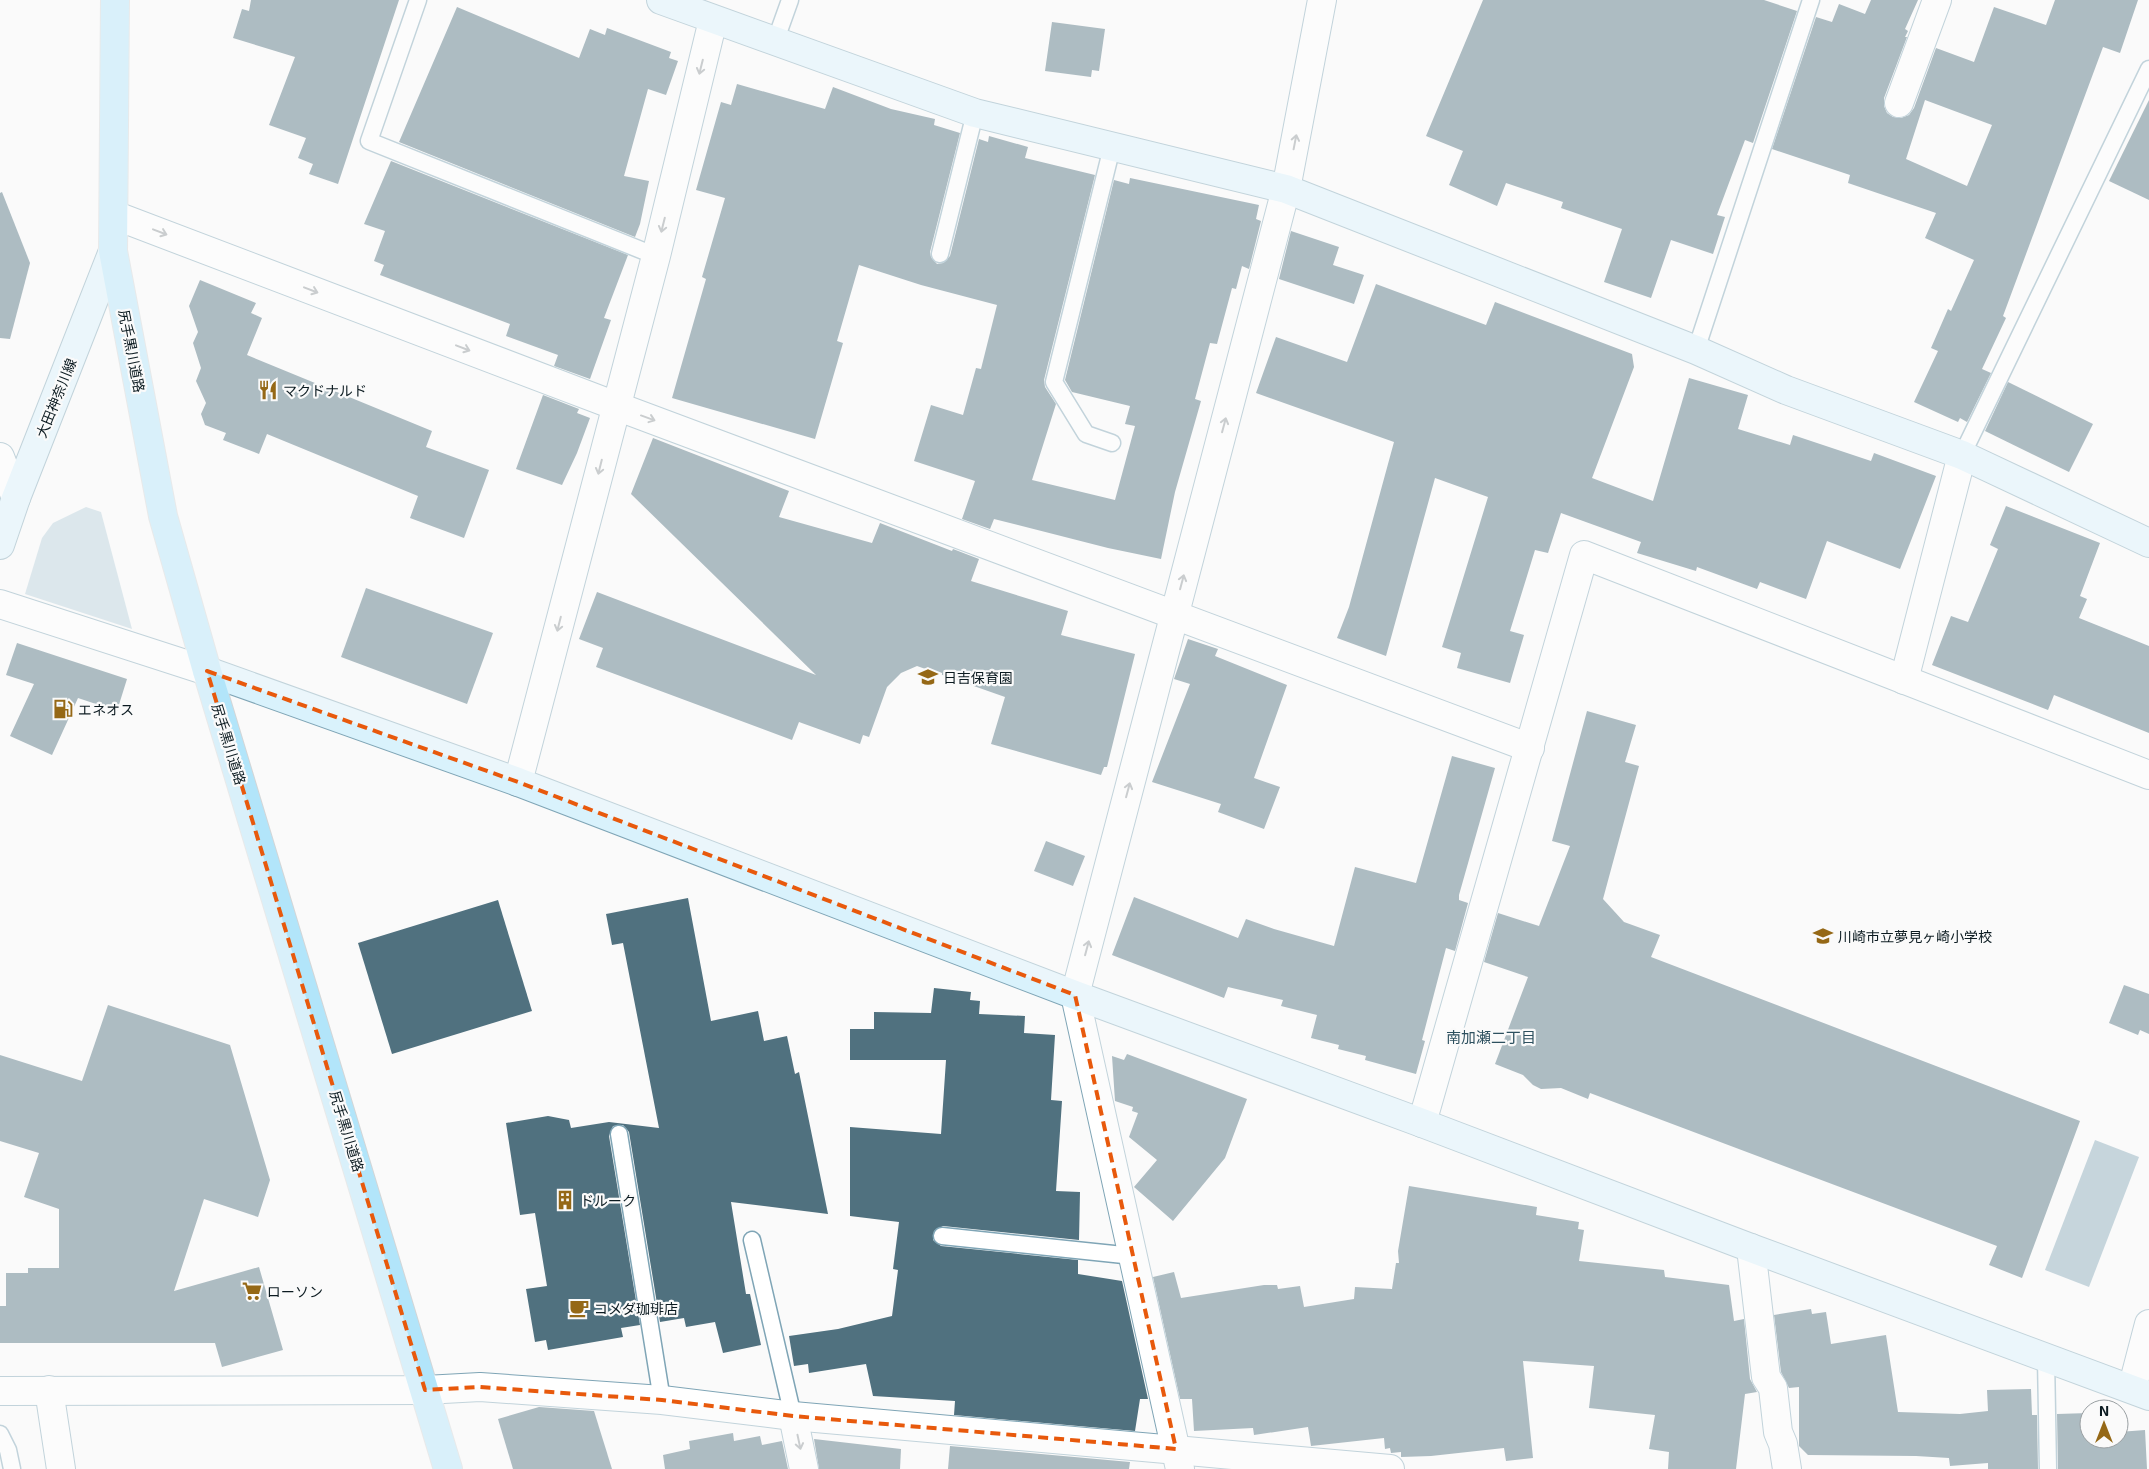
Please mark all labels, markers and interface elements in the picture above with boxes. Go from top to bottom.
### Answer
one-way arrow [696,59,706,75]
one-way arrow [1291,134,1301,150]
one-way arrow [658,216,667,232]
one-way arrow [152,229,167,238]
one-way arrow [303,286,319,295]
street label: 尻手黒川道路 [116,308,148,394]
one-way arrow [455,344,471,353]
street label: 大田神奈川線 [32,356,80,440]
restaurant icon: マクドナルド [257,379,279,401]
place label: マクドナルド [283,382,367,399]
one-way arrow [640,414,655,423]
one-way arrow [1219,418,1229,434]
one-way arrow [595,458,604,474]
one-way arrow [1178,575,1187,591]
one-way arrow [554,616,563,632]
school or university icon: 日吉保育園 [917,666,939,688]
place label: 日吉保育園 [943,669,1013,686]
fuel station icon: エネオス [52,698,74,720]
place label: エネオス [78,701,134,718]
street label: 尻手黒川道路 [209,701,249,787]
one-way arrow [1124,783,1133,799]
school or university icon: 川崎市立夢見ヶ崎小学校 [1812,925,1834,947]
place label: 川崎市立夢見ヶ崎小学校 [1838,928,1992,945]
one-way arrow [1083,940,1092,956]
district label: 南加瀬二丁目 [1446,1028,1536,1046]
street label: 尻手黒川道路 [327,1088,367,1174]
building icon: ドルーク [554,1189,576,1211]
place label: ドルーク [580,1192,636,1209]
supermarket icon: ローソン [241,1280,263,1302]
place label: ローソン [267,1283,323,1300]
cafe icon: コメダ珈琲店 [568,1297,590,1319]
place label: コメダ珈琲店 [594,1300,678,1317]
north arrow [2079,1399,2129,1449]
text: N [2099,1402,2109,1419]
one-way arrow [794,1434,804,1450]

